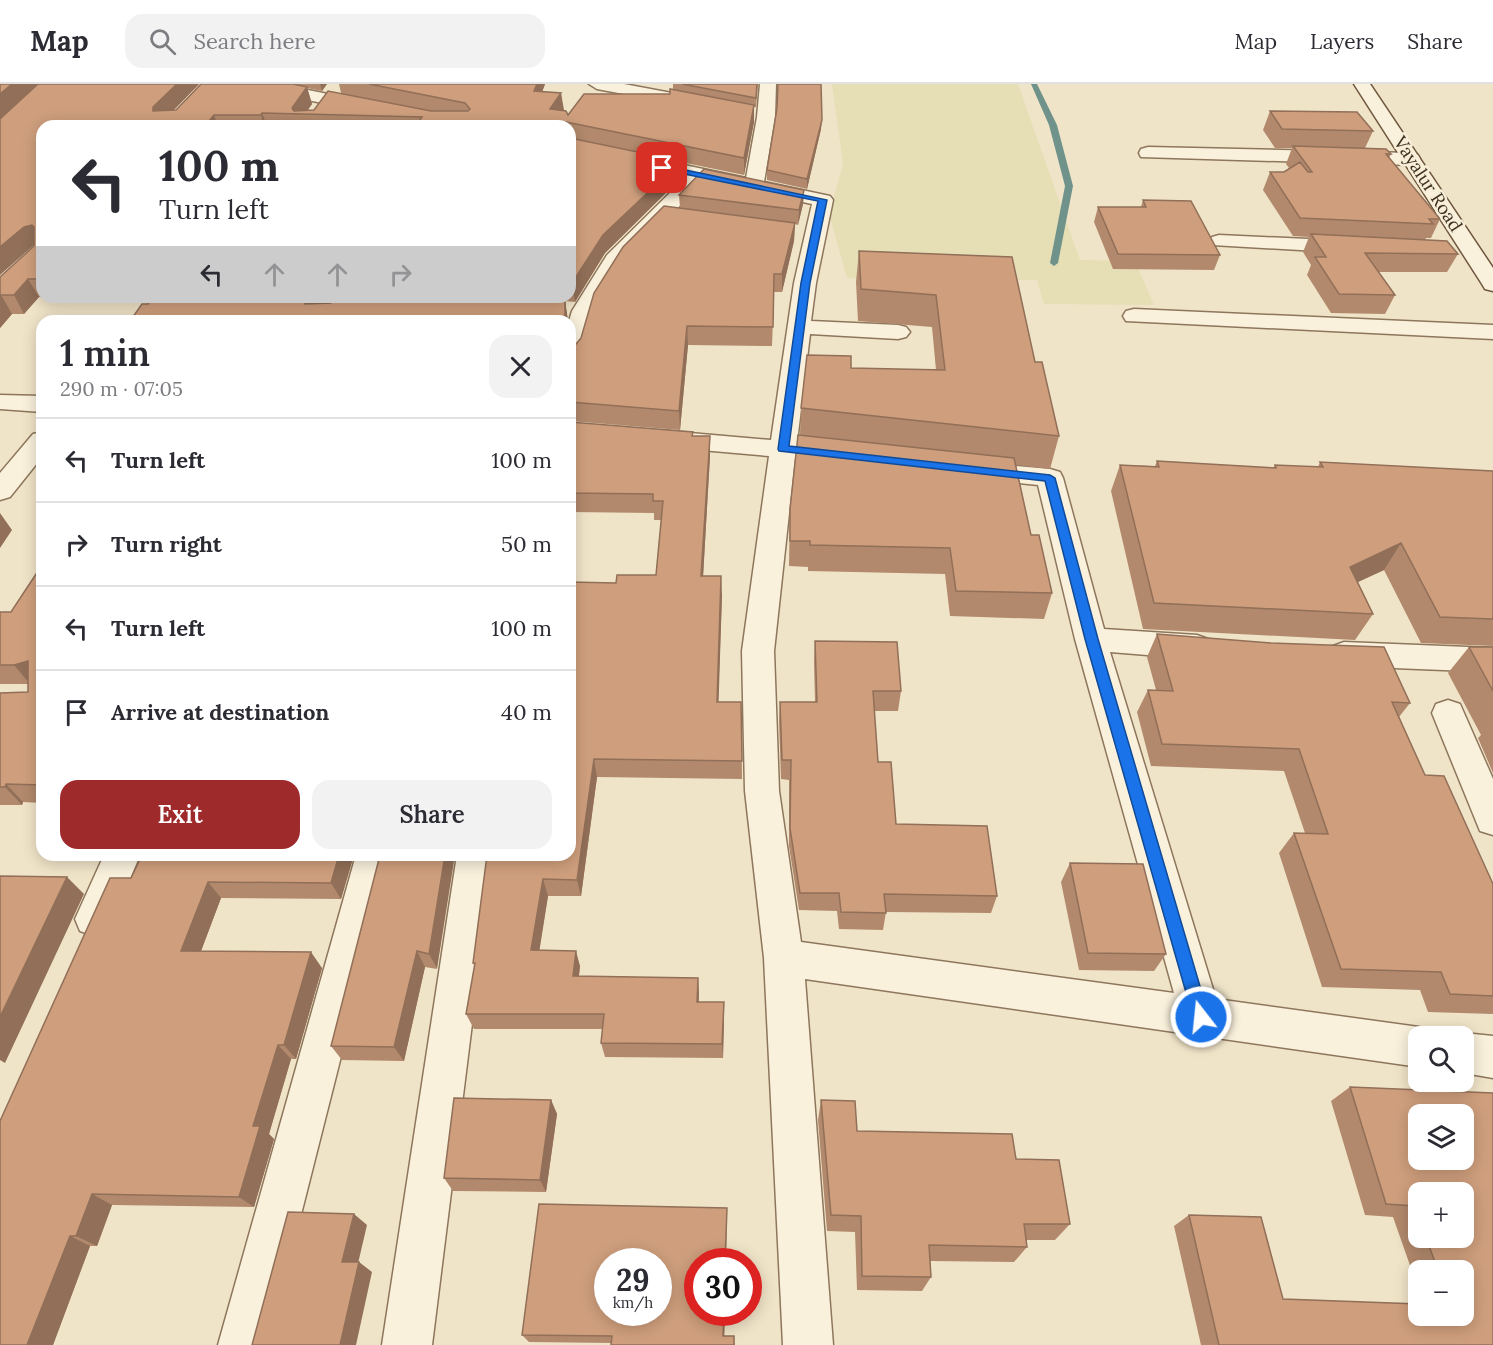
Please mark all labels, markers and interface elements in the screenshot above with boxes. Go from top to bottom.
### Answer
search box [125,14,545,68]
text: Map [30,23,89,59]
icon: search [146,25,179,58]
text: Search here [194,27,316,55]
text: Map [1234,28,1277,55]
text: Layers [1310,28,1374,55]
text: Share [1407,28,1463,55]
street label: Vayalur Road [1389,131,1468,236]
text: 100 m [159,139,279,193]
pin [636,142,687,193]
icon: left [60,144,138,222]
icon: arrive [645,151,678,184]
text: Turn left [159,192,269,226]
icon: left [195,258,228,291]
icon: ahead [258,258,291,291]
icon: ahead [321,258,354,291]
icon: right [384,258,417,291]
text: 1 min [60,330,150,376]
button: close [489,335,552,398]
text: 290 m · 07:05 [60,376,183,401]
icon: left [60,444,93,477]
text: Turn left [111,446,205,474]
text: 100 m [491,446,552,474]
icon: right [60,528,93,561]
text: Turn right [111,530,222,558]
text: 50 m [501,530,552,558]
icon: left [60,612,93,645]
text: Turn left [111,614,205,642]
text: 100 m [491,614,552,642]
icon: arrive [60,696,93,729]
text: Arrive at destination [111,698,329,726]
text: 40 m [501,698,552,726]
button: Exit [60,780,300,849]
button: Share [312,780,552,849]
position arrow [1169,985,1233,1049]
map controls [1408,1026,1474,1326]
button: search [1408,1026,1474,1092]
button: layers [1408,1104,1474,1170]
button: + [1408,1182,1474,1248]
speed limit sign: 30 [684,1248,762,1326]
button: − [1408,1260,1474,1326]
text: 29 [616,1261,650,1299]
text: km/h [613,1293,653,1312]

